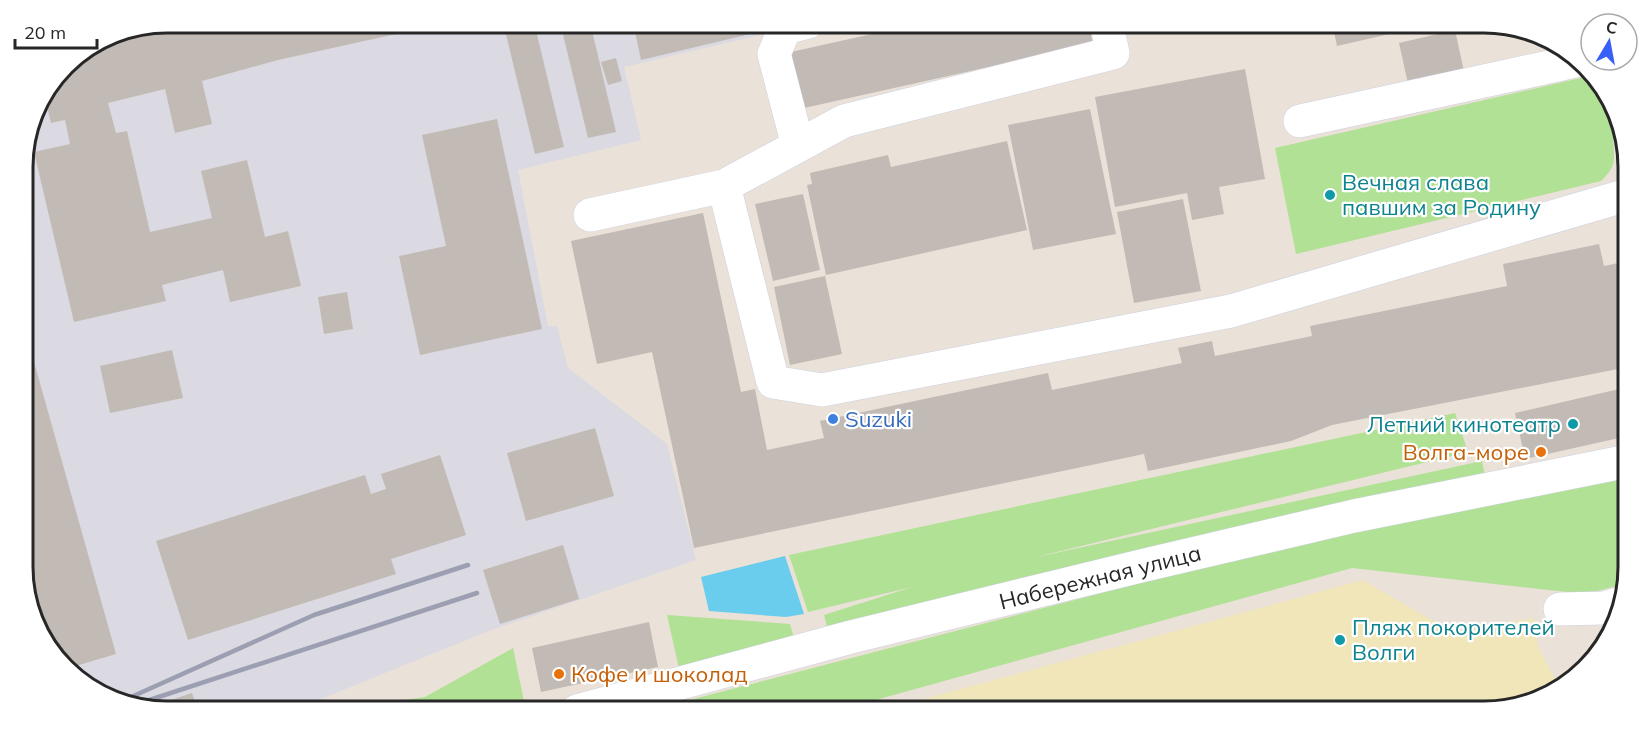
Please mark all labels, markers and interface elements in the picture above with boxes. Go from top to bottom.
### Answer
scale bar [15,12,98,50]
north arrow [1579,12,1639,72]
text: С [1604,16,1619,38]
text: 20 m [24,21,66,44]
place label: Вечная слава павшим за Родину [1342,168,1541,221]
marker: Вечная слава павшим за Родину [1323,188,1337,202]
place label: Suzuki [845,405,912,433]
place label: Летний кинотеатр [1367,410,1561,438]
marker: Suzuki [826,412,840,426]
marker: Летний кинотеатр [1566,417,1580,431]
place label: Волга-море [1403,438,1529,466]
marker: Волга-море [1534,445,1548,459]
street label: Набережная улица [996,538,1204,616]
place label: Пляж покорителей Волги [1352,613,1555,666]
marker: Пляж покорителей Волги [1333,633,1347,647]
place label: Кофе и шоколад [571,660,748,688]
marker: Кофе и шоколад [552,667,566,681]

